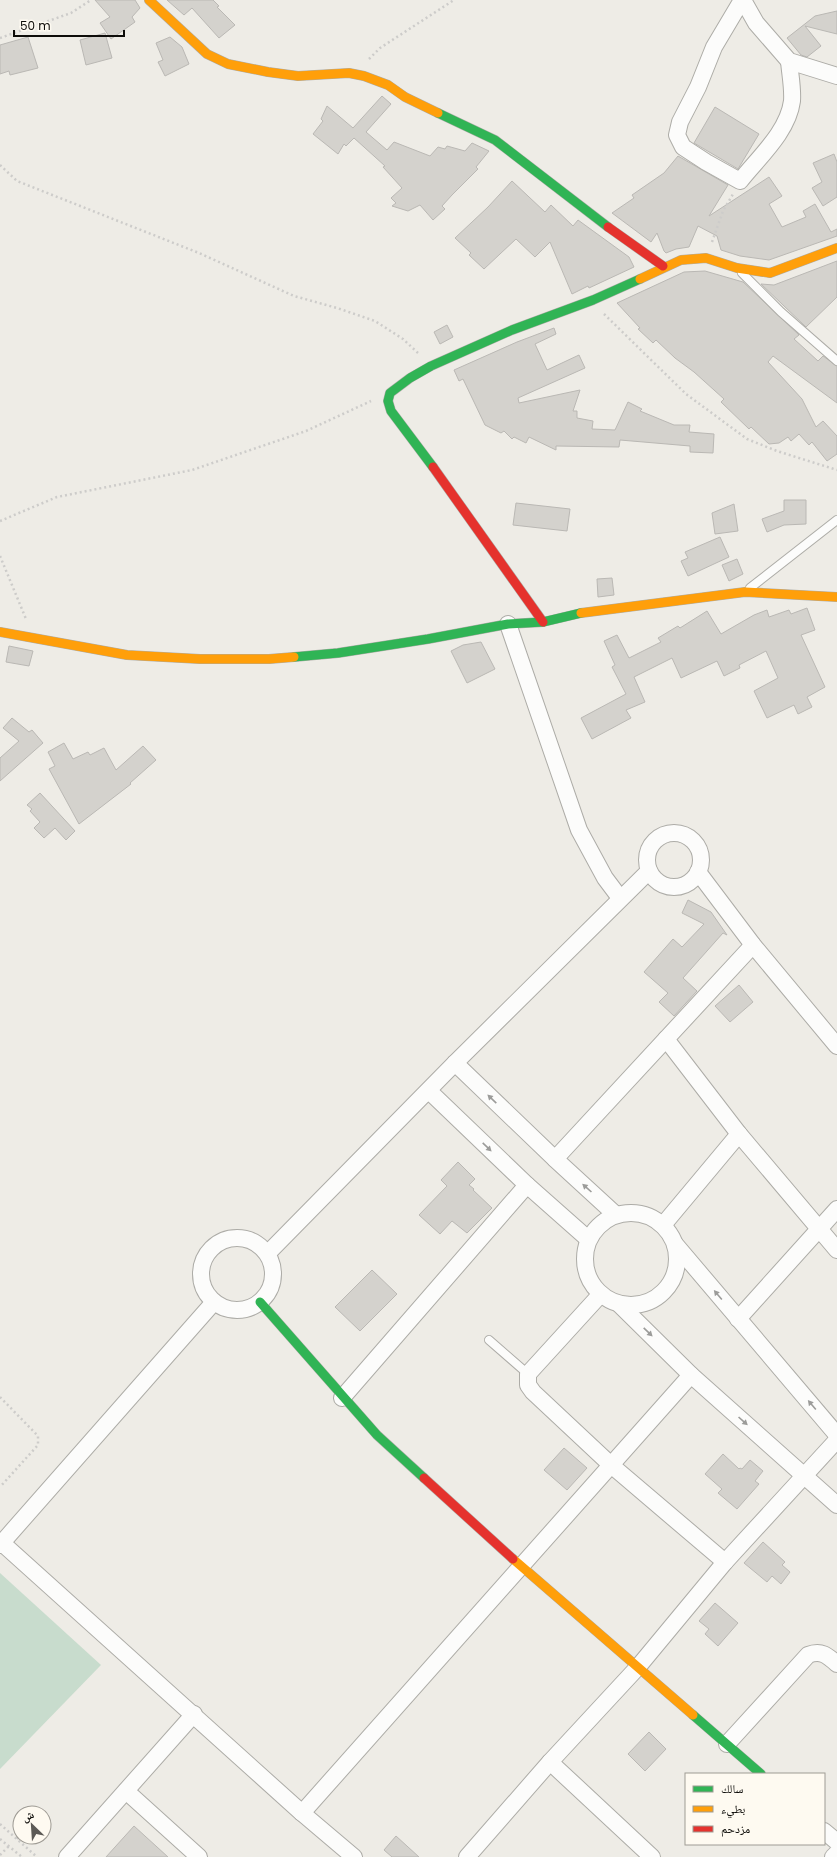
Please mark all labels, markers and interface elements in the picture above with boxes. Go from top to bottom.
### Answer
scale bar [14,12,124,38]
text: 50 m [20,17,51,34]
one-way arrow [487,1094,497,1104]
one-way arrow [482,1142,492,1152]
one-way arrow [582,1184,592,1193]
one-way arrow [714,1290,723,1301]
one-way arrow [643,1327,653,1337]
one-way arrow [807,1400,816,1410]
one-way arrow [738,1416,748,1426]
legend [685,1773,825,1845]
text: سالك [721,1780,743,1797]
text: بطيء [721,1800,745,1819]
north arrow [12,1805,52,1845]
text: ش [19,1806,37,1826]
text: مزدحم [721,1820,750,1837]

